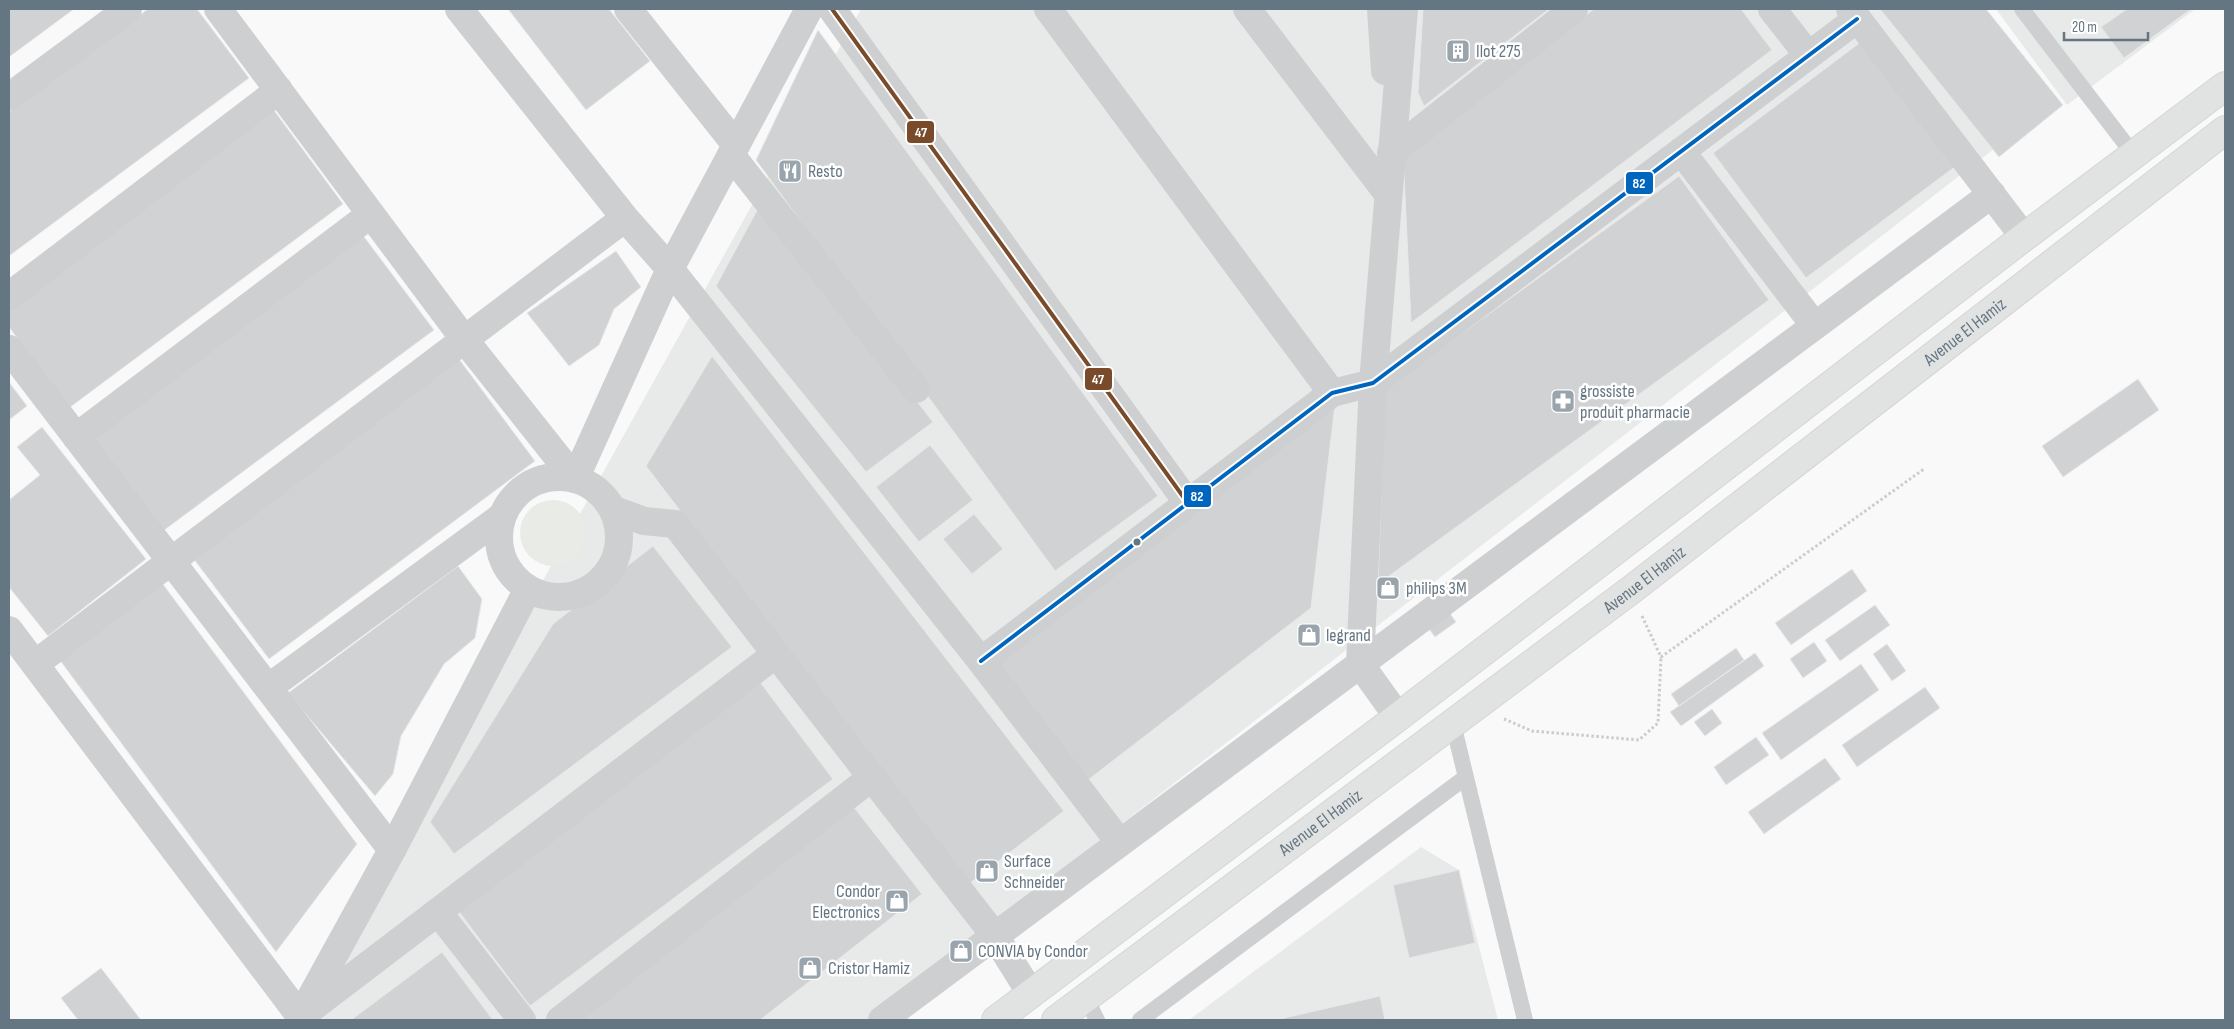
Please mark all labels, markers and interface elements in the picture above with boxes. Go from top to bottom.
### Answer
scale bar [2064,10,2148,42]
text: 20 m [2072,18,2097,37]
building icon: Ilot 275 [1445,38,1471,64]
place label: Ilot 275 [1476,41,1521,62]
line badge: 47 [906,120,935,144]
text: 47 [915,124,928,141]
restaurant icon: Resto [777,158,803,184]
place label: Resto [808,161,843,182]
line badge: 82 [1625,171,1654,195]
text: 82 [1633,175,1645,192]
street label: Avenue El Hamiz [1919,293,2010,371]
line badge: 47 [1084,367,1113,391]
text: 47 [1092,371,1105,388]
place label: grossiste produit pharmacie [1580,381,1690,423]
pharmacy icon: grossiste produit pharmacie [1550,388,1576,414]
line badge: 82 [1183,484,1212,508]
text: 82 [1191,488,1203,505]
unlabelled marker [1132,537,1142,547]
street label: Avenue El Hamiz [1598,541,1690,618]
shop icon: philips 3M [1375,575,1401,601]
place label: philips 3M [1406,578,1467,599]
shop icon: legrand [1296,622,1322,648]
place label: legrand [1326,625,1371,646]
street label: Avenue El Hamiz [1274,784,1366,861]
place label: Surface Schneider [1004,851,1065,893]
shop icon: Surface Schneider [974,858,1000,884]
place label: Condor Electronics [812,881,880,923]
shop icon: Condor Electronics [884,888,910,914]
shop icon: CONVIA by Condor [948,938,974,964]
place label: CONVIA by Condor [978,941,1088,962]
shop icon: Cristor Hamiz [797,955,823,981]
place label: Cristor Hamiz [828,958,910,979]

